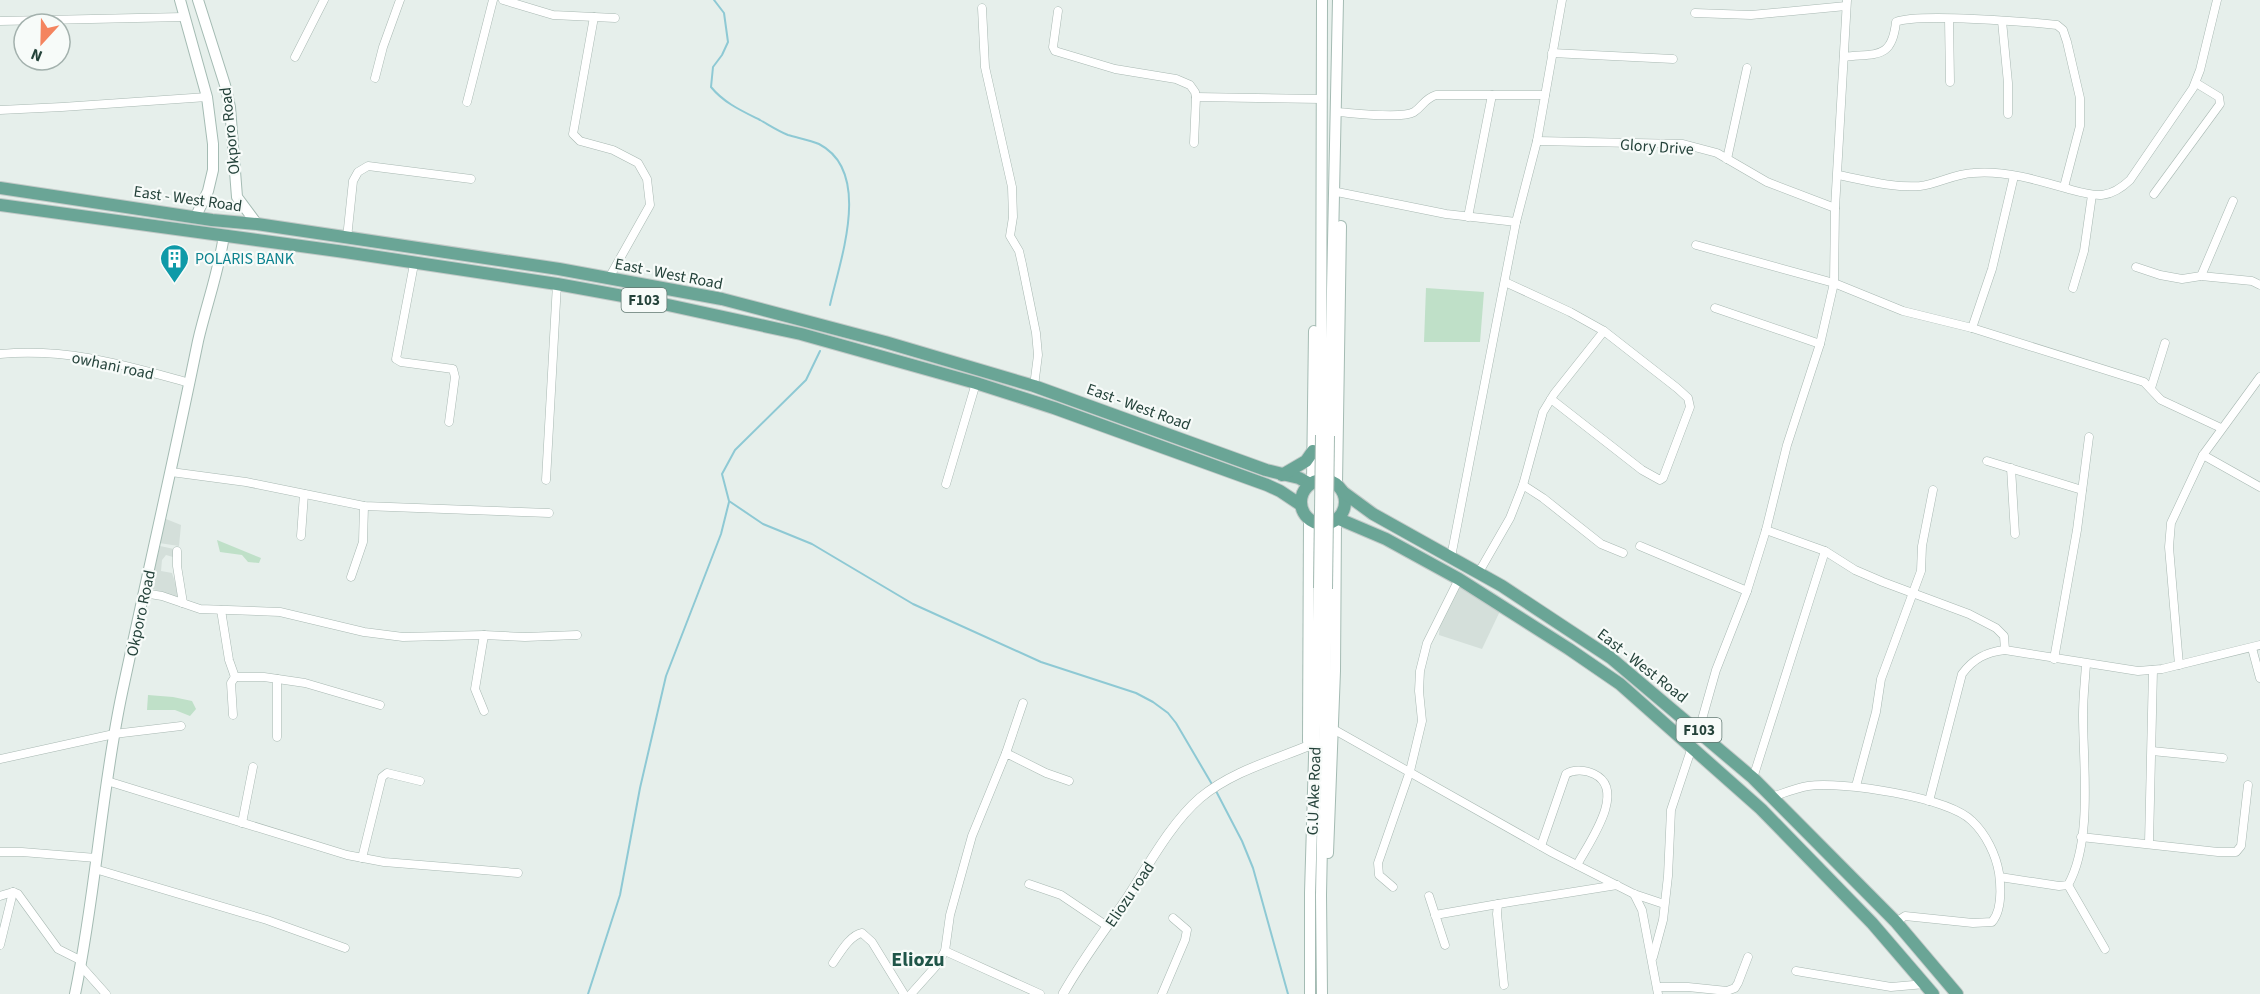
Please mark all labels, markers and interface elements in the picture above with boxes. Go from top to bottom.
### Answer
north arrow [12,12,72,72]
text: N [28,43,46,67]
street label: Okporo Road [214,86,246,176]
street label: Glory Drive [1619,133,1695,161]
street label: East - West Road [132,180,244,218]
building icon: POLARIS BANK [158,242,190,284]
place label: POLARIS BANK [195,248,295,270]
street label: East - West Road [613,253,725,295]
road number: F103 [622,288,666,312]
street label: owhani road [70,347,156,385]
street label: East - West Road [1083,378,1194,436]
street label: Okporo Road [121,568,161,658]
street label: East - West Road [1592,623,1692,708]
road number: F103 [1676,718,1722,742]
street label: G.U Ake Road [1301,746,1327,836]
street label: Eliozu road [1100,858,1160,932]
district label: Eliozu [891,946,945,974]

